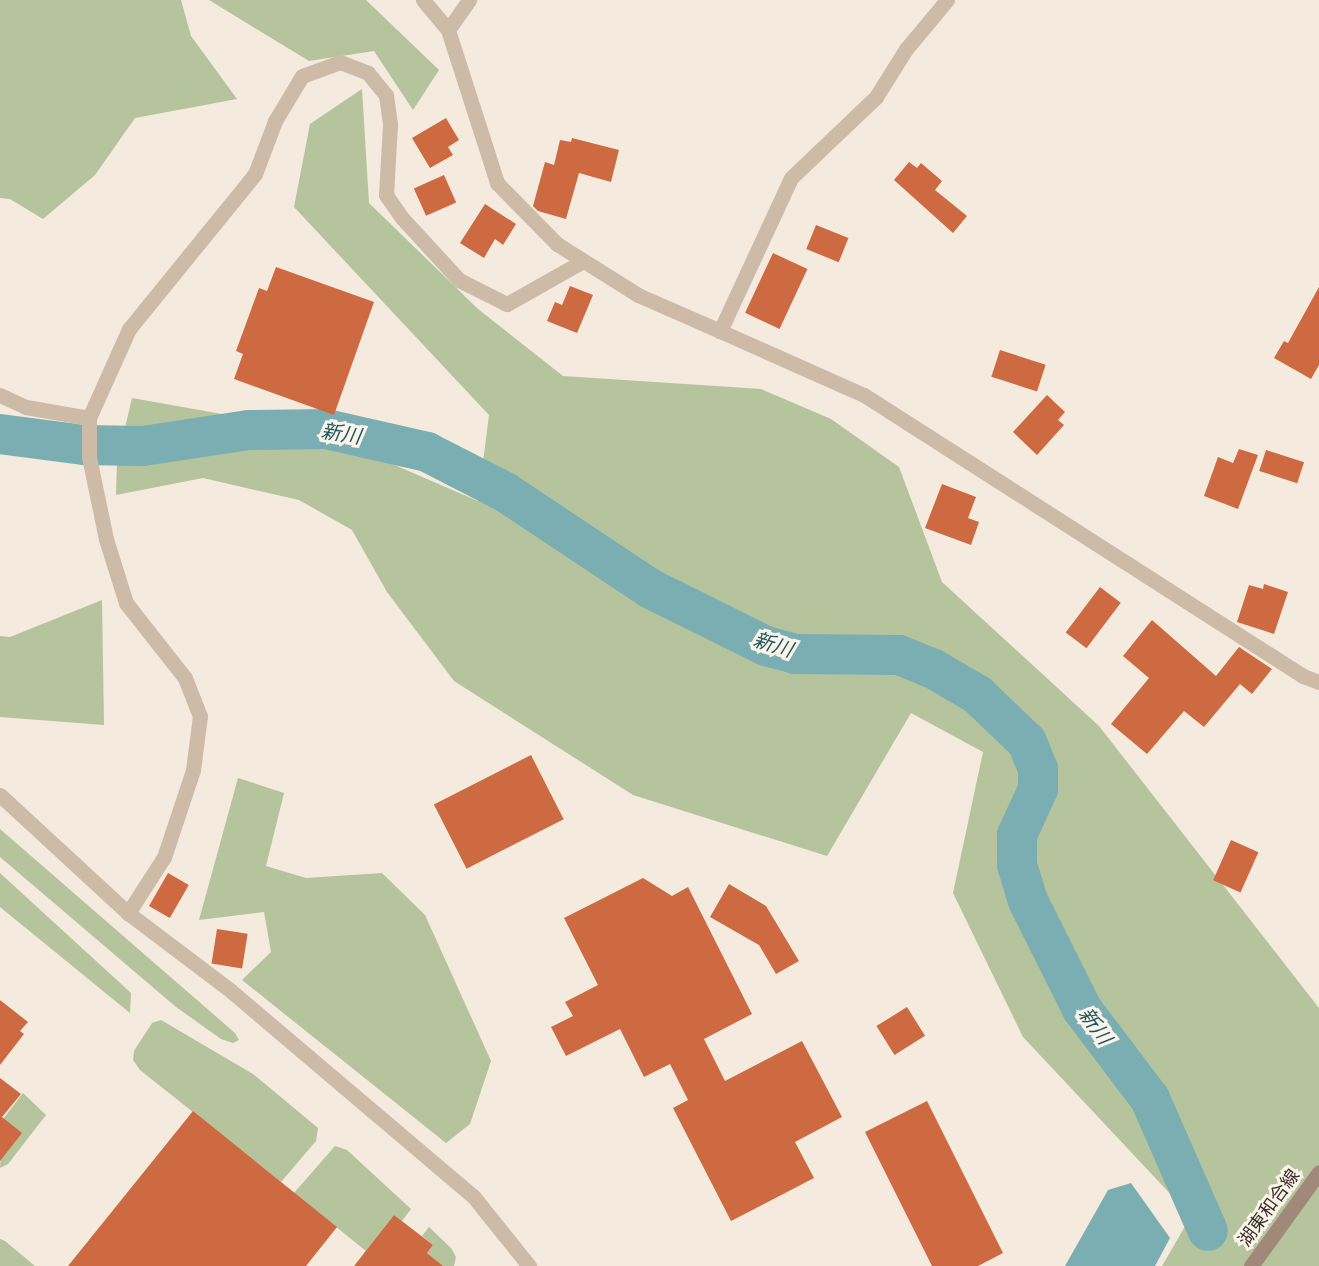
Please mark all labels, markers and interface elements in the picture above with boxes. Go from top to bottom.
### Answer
water label: 新川 [319,419,363,449]
water label: 新川 [750,628,796,662]
water label: 新川 [1074,1003,1116,1049]
street label: 湖東和合線 [1234,1165,1304,1251]

